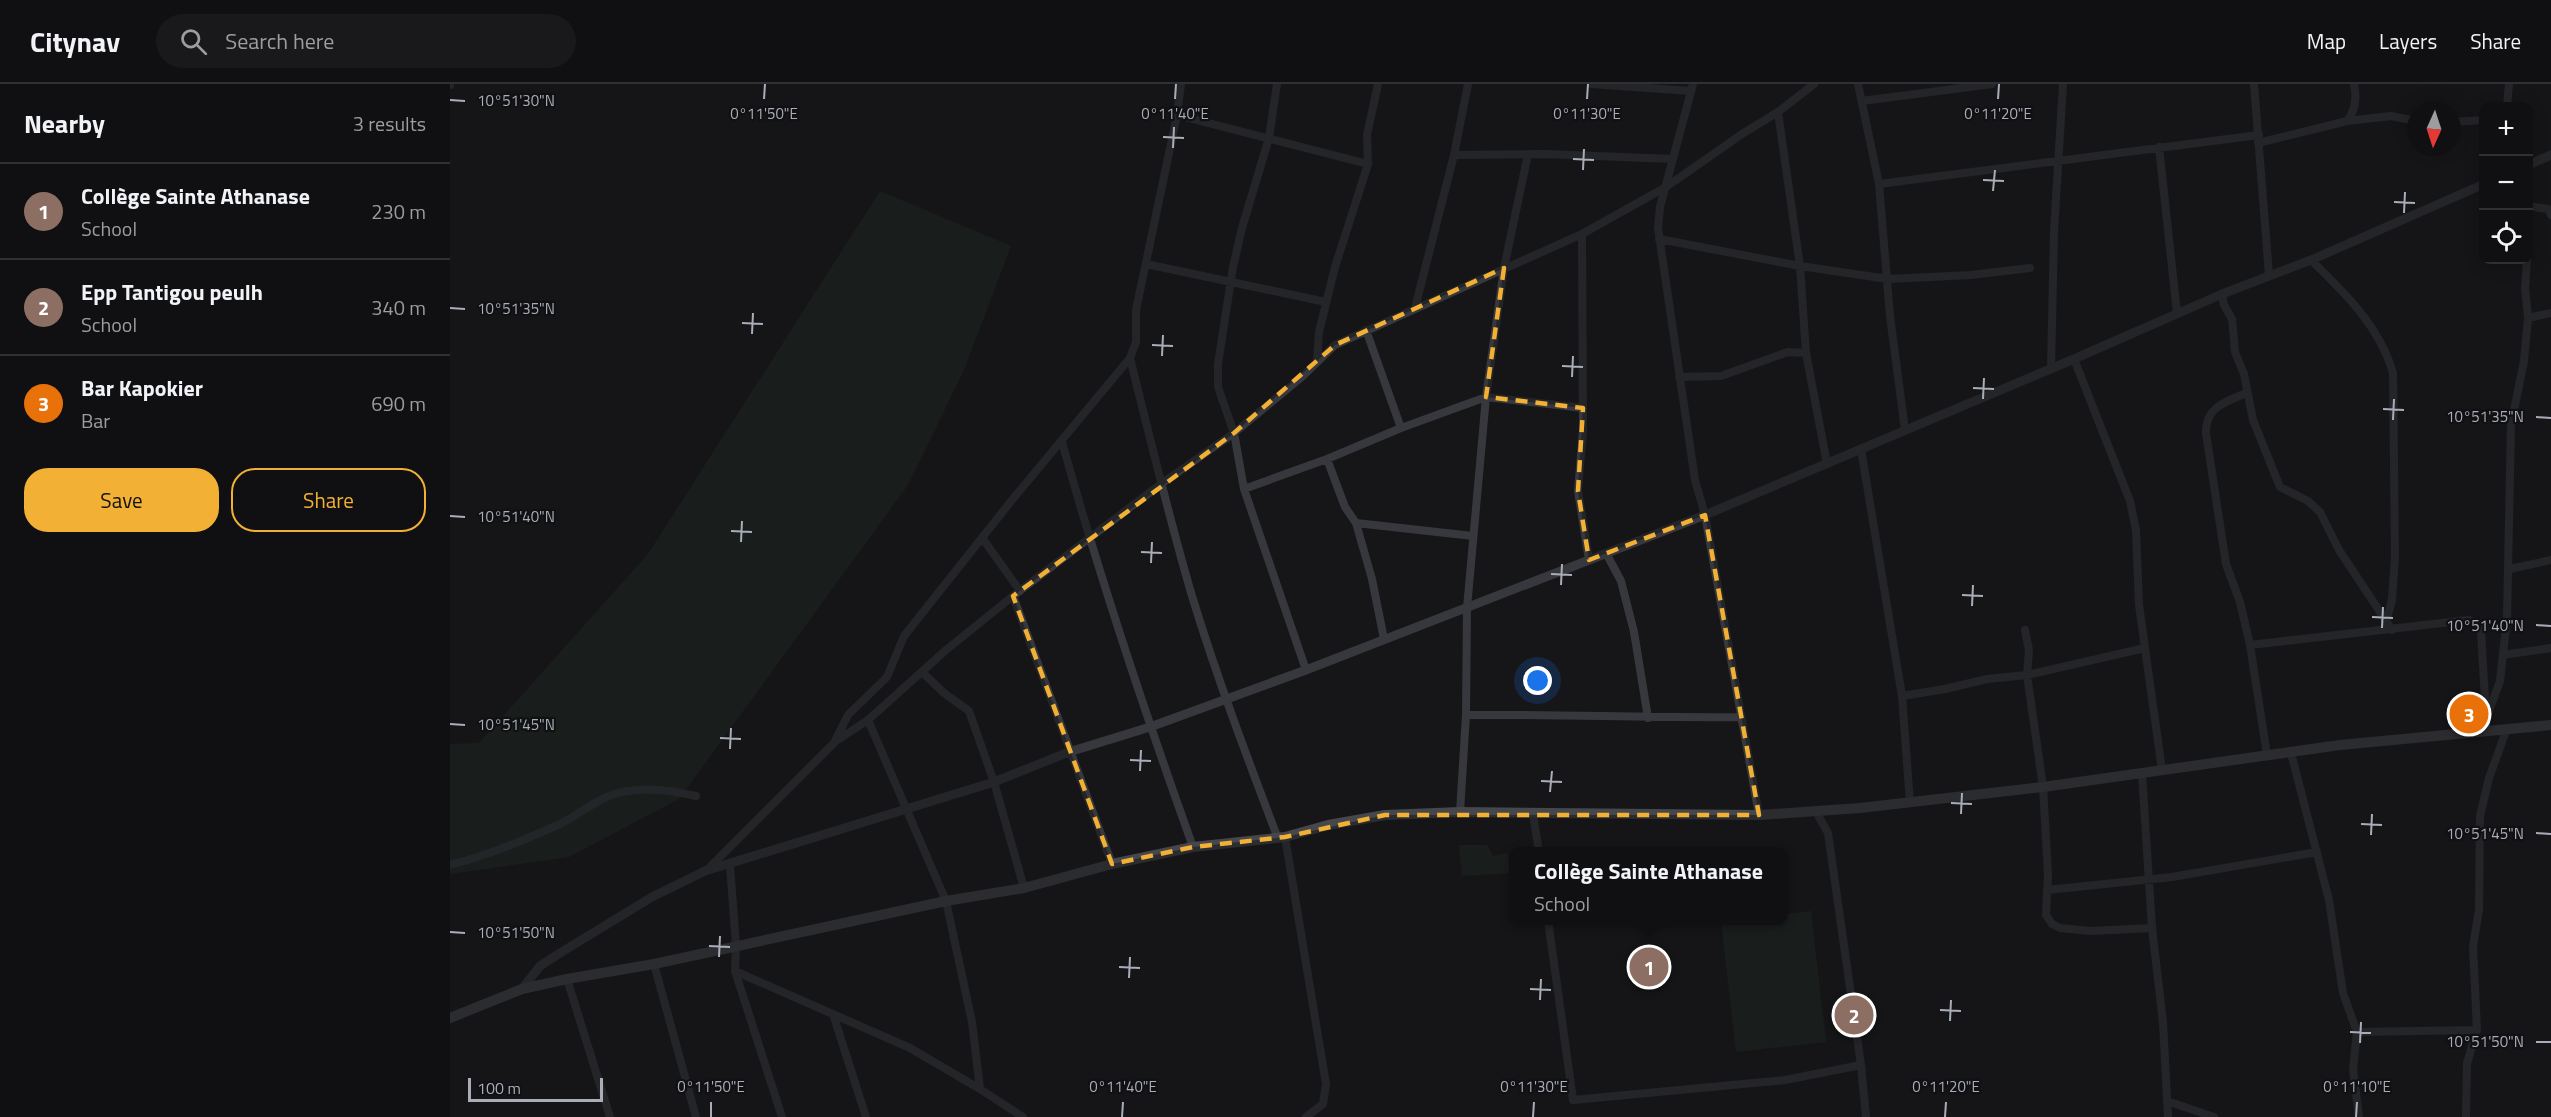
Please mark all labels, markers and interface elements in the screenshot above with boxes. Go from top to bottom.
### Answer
search box [156,14,576,68]
text: Citynav [30,20,120,63]
text: Search here [225,24,334,58]
icon: search [177,25,210,58]
text: Map [2307,25,2346,57]
text: Layers [2379,25,2437,57]
text: Share [2470,25,2521,57]
text: 10°51'30"N [477,89,555,112]
text: 0°11'50"E [730,102,798,125]
text: 0°11'40"E [1141,102,1209,125]
text: 0°11'30"E [1553,102,1621,125]
text: 0°11'20"E [1964,102,2032,125]
north arrow [2407,102,2461,156]
map controls [2479,102,2533,264]
button: + [2479,102,2533,156]
text: Nearby [24,104,105,143]
text: 3 results [353,108,426,139]
button: − [2479,156,2533,210]
text: Collège Sainte Athanase [81,179,310,213]
text: 1 [38,196,49,227]
text: 230 m [371,196,426,227]
button: locate [2479,210,2533,264]
text: School [81,213,137,244]
text: Epp Tantigou peulh [81,275,263,309]
text: 2 [38,292,49,323]
text: 340 m [371,292,426,323]
text: 10°51'35"N [477,297,555,320]
text: School [81,309,137,340]
text: Bar Kapokier [81,371,203,405]
text: 3 [38,388,49,419]
text: 690 m [371,388,426,419]
text: Bar [81,405,110,436]
text: 10°51'35"N [2446,405,2524,428]
button: Save [24,468,219,532]
button: Share [231,468,426,532]
text: 10°51'40"N [477,505,555,528]
text: 10°51'40"N [2446,614,2524,637]
your location [1523,666,1552,695]
pin: 3 [2450,692,2488,736]
text: 10°51'45"N [477,713,555,736]
text: 10°51'45"N [2446,822,2524,845]
popup [1509,847,1788,925]
text: Collège Sainte Athanase [1534,854,1763,888]
text: School [1534,888,1590,919]
text: 10°51'50"N [477,921,555,944]
pin: 1 [1630,944,1668,990]
pin: 2 [1834,992,1874,1038]
text: 10°51'50"N [2446,1030,2524,1053]
scale bar [468,1075,603,1102]
text: 0°11'50"E [677,1075,745,1098]
text: 0°11'40"E [1089,1075,1157,1098]
text: 0°11'30"E [1500,1075,1568,1098]
text: 0°11'20"E [1912,1075,1980,1098]
text: 0°11'10"E [2323,1075,2391,1098]
text: 100 m [477,1076,521,1100]

